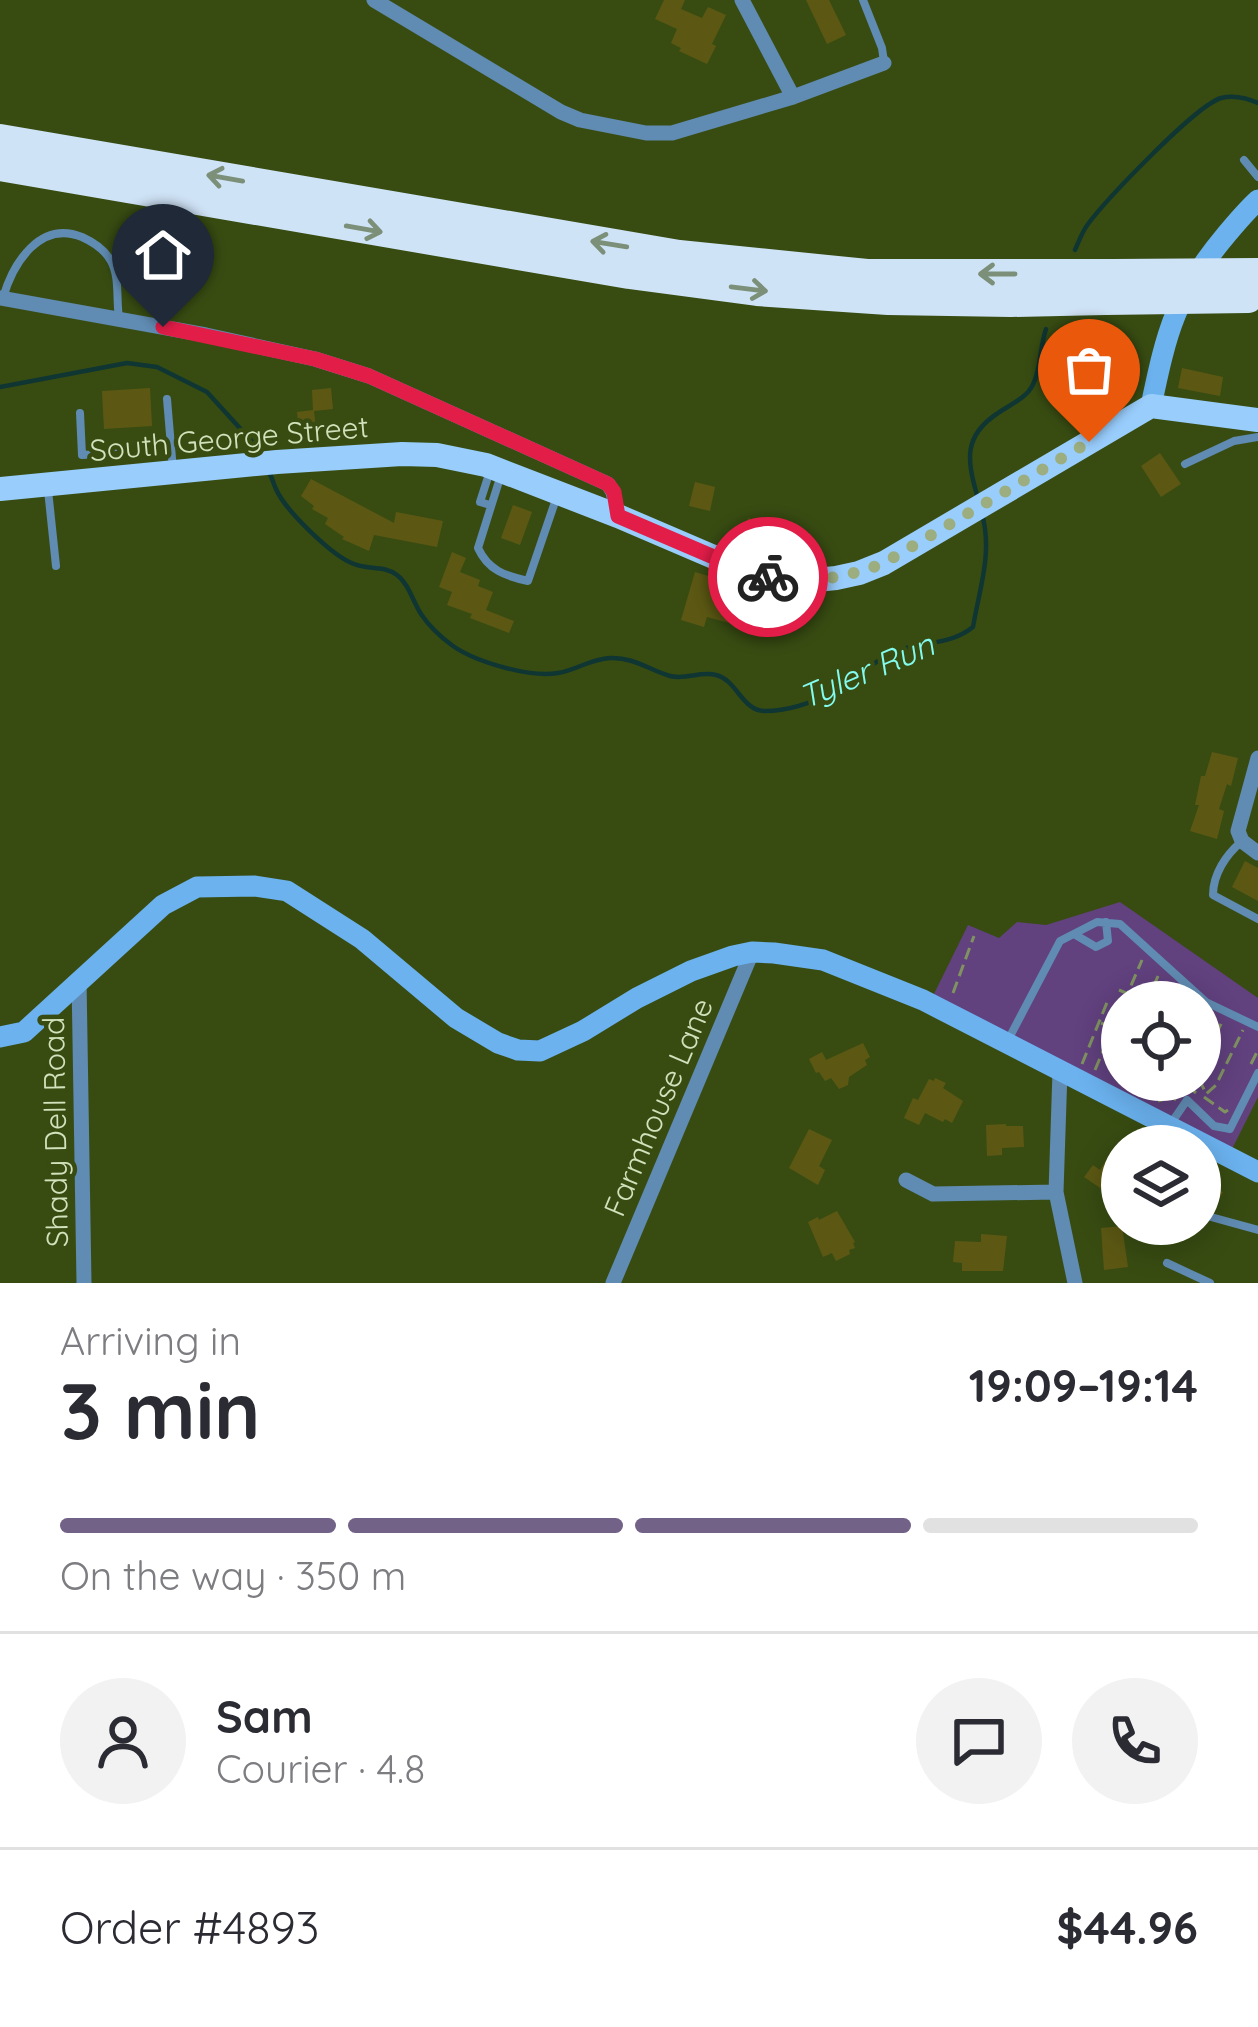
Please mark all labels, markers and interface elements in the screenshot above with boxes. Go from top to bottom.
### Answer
one-way arrow [206,166,245,189]
pin [112,204,214,327]
one-way arrow [343,218,382,241]
icon: home [130,222,196,288]
one-way arrow [590,232,629,255]
one-way arrow [978,263,1017,285]
one-way arrow [729,279,768,301]
pin [1038,319,1140,442]
icon: bag [1056,337,1122,403]
street label: South George Street [88,407,370,469]
courier [708,517,828,637]
icon: bike [735,544,801,610]
water label: Tyler Run [792,623,941,717]
map controls [1101,981,1221,1245]
button: locate [1101,981,1221,1101]
street label: Farmhouse Lane [595,992,721,1222]
street label: Shady Dell Road [34,1016,76,1248]
button: layers [1101,1125,1221,1245]
text: Arriving in [60,1316,241,1365]
text: 19:09–19:14 [969,1357,1198,1413]
text: 3 min [60,1361,261,1459]
text: On the way · 350 m [60,1551,406,1600]
button: person [60,1678,186,1804]
button: chat [916,1678,1042,1804]
button: phone [1072,1678,1198,1804]
text: Sam [216,1688,313,1744]
text: Courier · 4.8 [216,1744,425,1793]
text: Order #4893 [60,1899,319,1955]
text: $44.96 [1057,1899,1198,1955]

